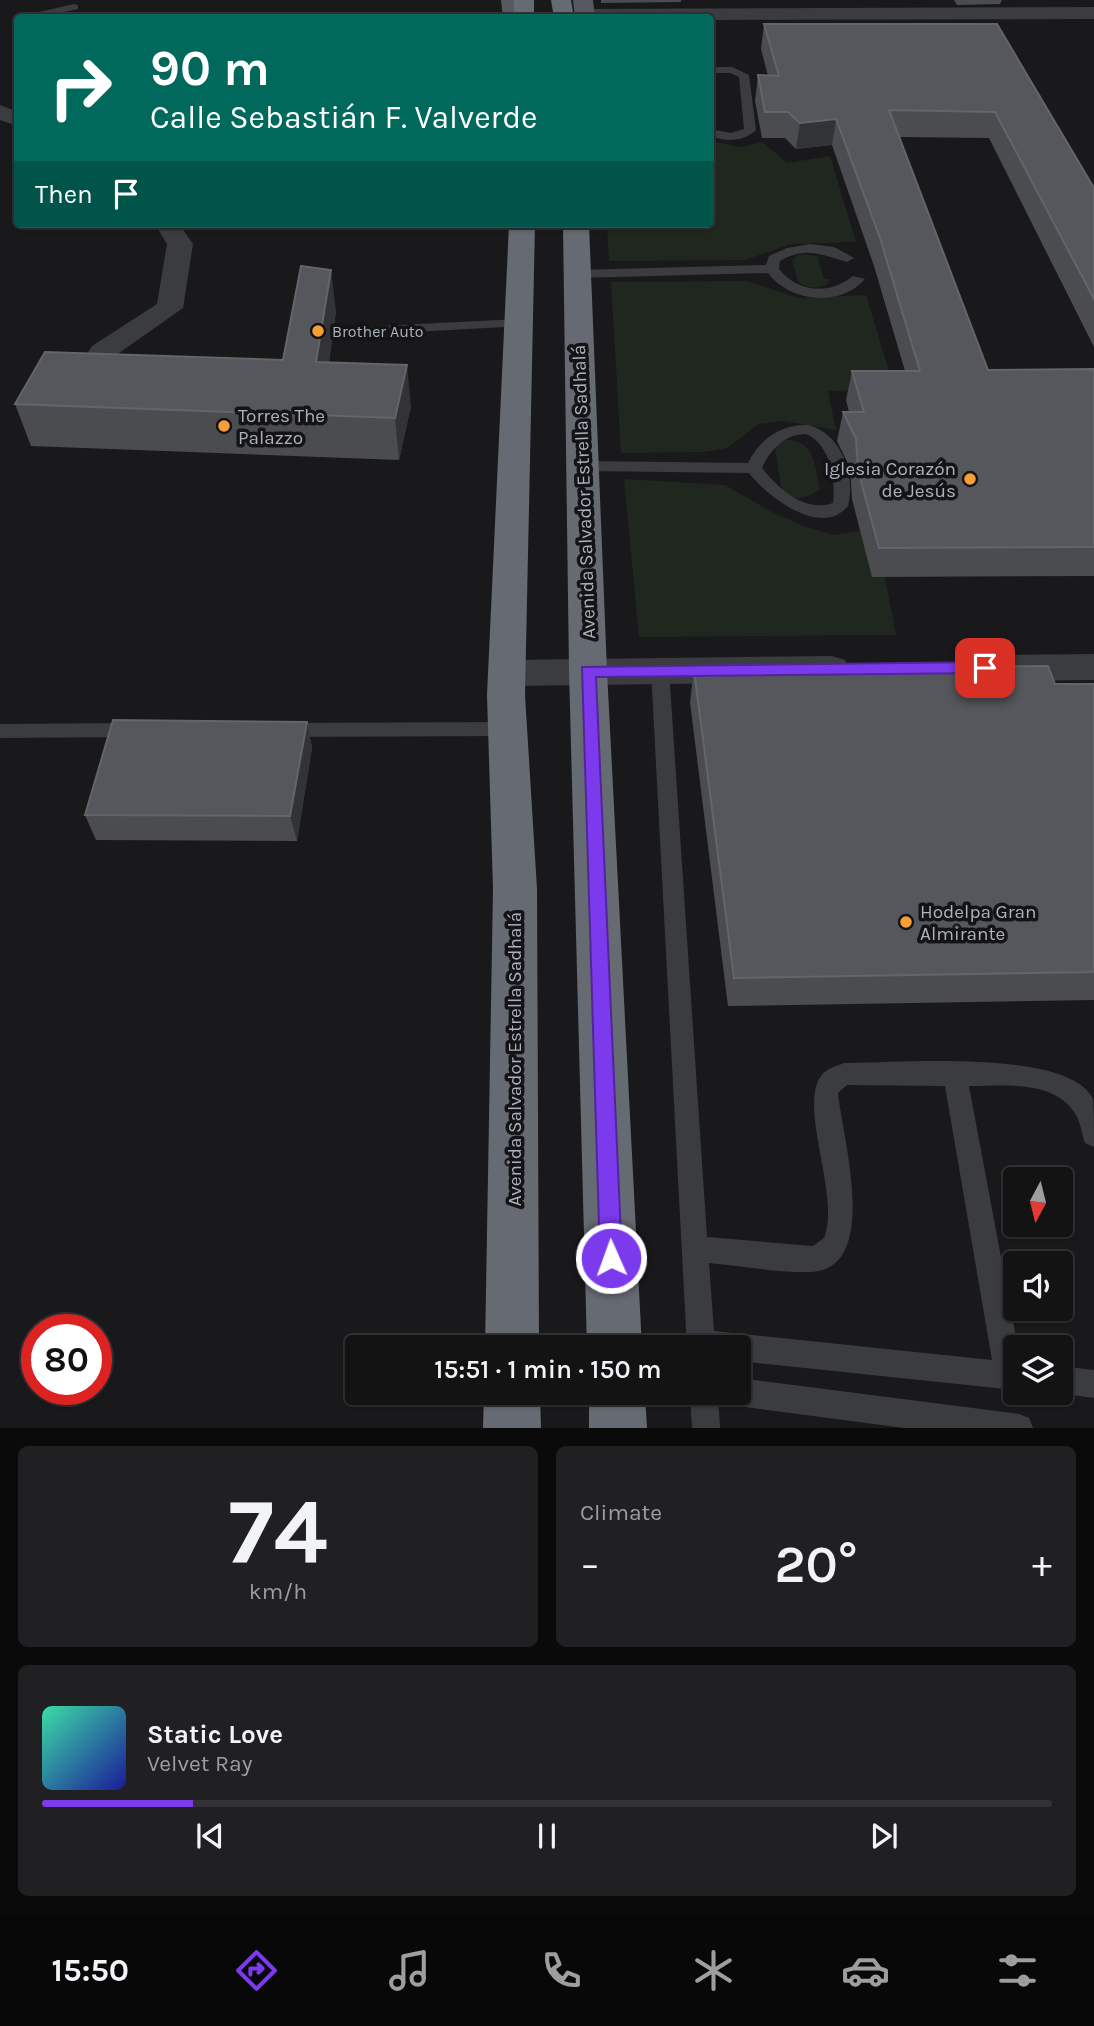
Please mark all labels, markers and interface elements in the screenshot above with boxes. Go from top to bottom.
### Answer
text: 90 m [150,40,270,97]
icon: right [35,42,126,133]
text: Calle Sebastián F. Valverde [150,99,538,136]
icon: arrive [107,175,145,213]
text: Then [35,179,93,210]
place label: Brother Auto [332,322,424,341]
marker: Brother Auto [310,323,326,339]
street label: Avenida Salvador Estrella Sadhalá [568,344,600,639]
place label: Torres The Palazzo [238,405,325,449]
marker: Torres The Palazzo [216,418,232,434]
place label: Iglesia Corazón de Jesús [824,458,956,502]
marker: Iglesia Corazón de Jesús [962,471,978,487]
pin [955,638,1015,698]
icon: arrive [966,649,1004,687]
place label: Hodelpa Gran Almirante [920,901,1037,945]
street label: Avenida Salvador Estrella Sadhalá [504,912,526,1206]
marker: Hodelpa Gran Almirante [898,914,914,930]
north arrow [1003,1167,1073,1237]
map controls [1003,1167,1073,1405]
position arrow [574,1221,648,1295]
button: sound [1003,1251,1073,1321]
speed limit sign: 80 [21,1314,112,1405]
button: layers [1003,1335,1073,1405]
text: 15:51 · 1 min · 150 m [434,1354,662,1385]
text: 74 [228,1479,328,1585]
text: Climate [580,1499,662,1526]
text: 20° [775,1534,857,1595]
text: − [580,1542,600,1587]
text: + [1032,1542,1052,1587]
text: km/h [249,1578,307,1605]
text: Static Love [147,1719,283,1750]
text: Velvet Ray [147,1750,252,1777]
icon: previous [191,1817,229,1855]
icon: pause [528,1817,566,1855]
icon: next [865,1817,903,1855]
icon: directions [232,1946,281,1995]
icon: music [385,1946,434,1995]
icon: phone [537,1946,586,1995]
icon: climate [689,1946,738,1995]
icon: car [841,1946,890,1995]
icon: filters [993,1946,1042,1995]
text: 15:50 [52,1952,129,1989]

